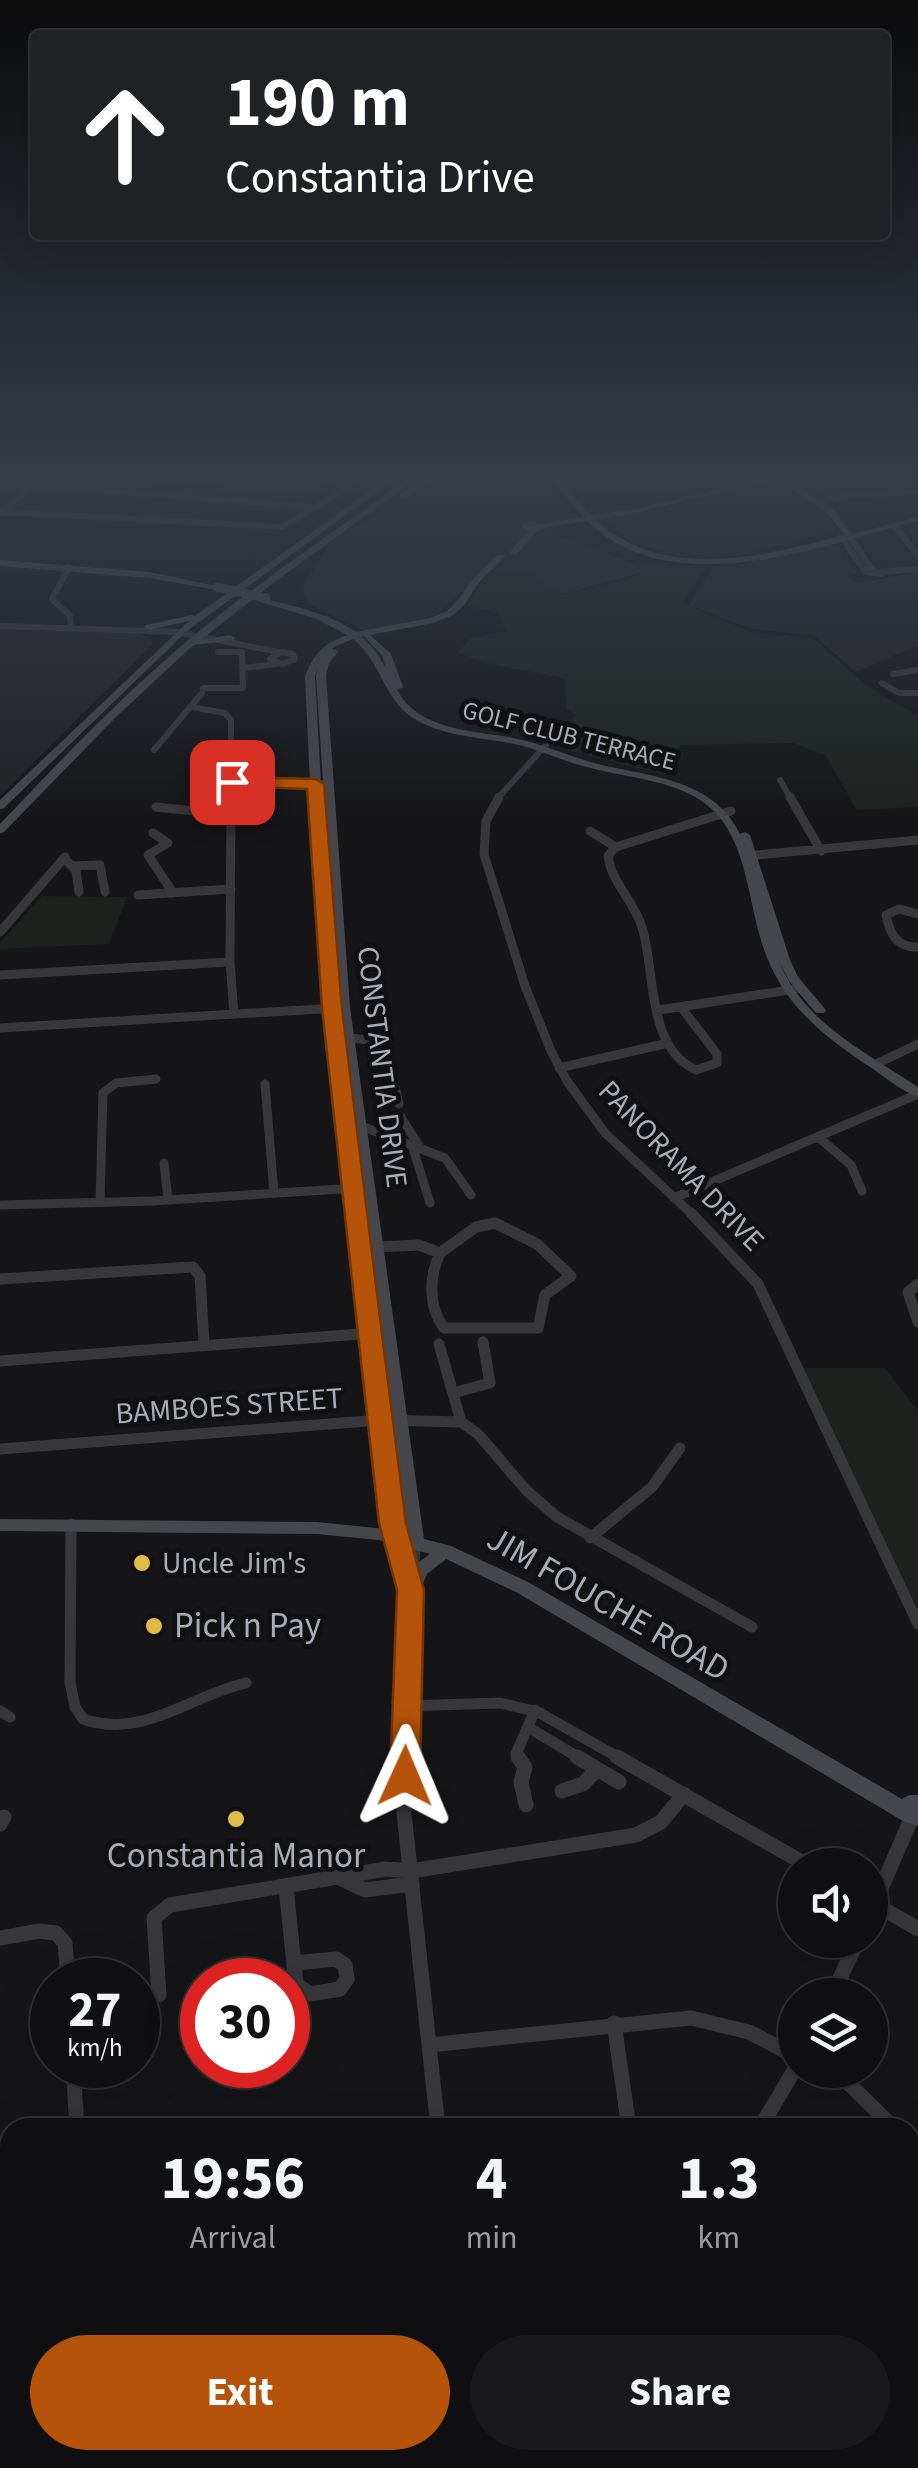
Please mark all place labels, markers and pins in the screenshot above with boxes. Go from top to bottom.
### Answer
pin [190,740,275,825]
place label: Uncle Jim's [162,1542,306,1585]
marker: Uncle Jim's [131,1552,153,1574]
place label: Pick n Pay [174,1601,321,1651]
marker: Pick n Pay [143,1615,165,1637]
marker: Constantia Manor [225,1808,247,1830]
place label: Constantia Manor [107,1831,366,1881]

